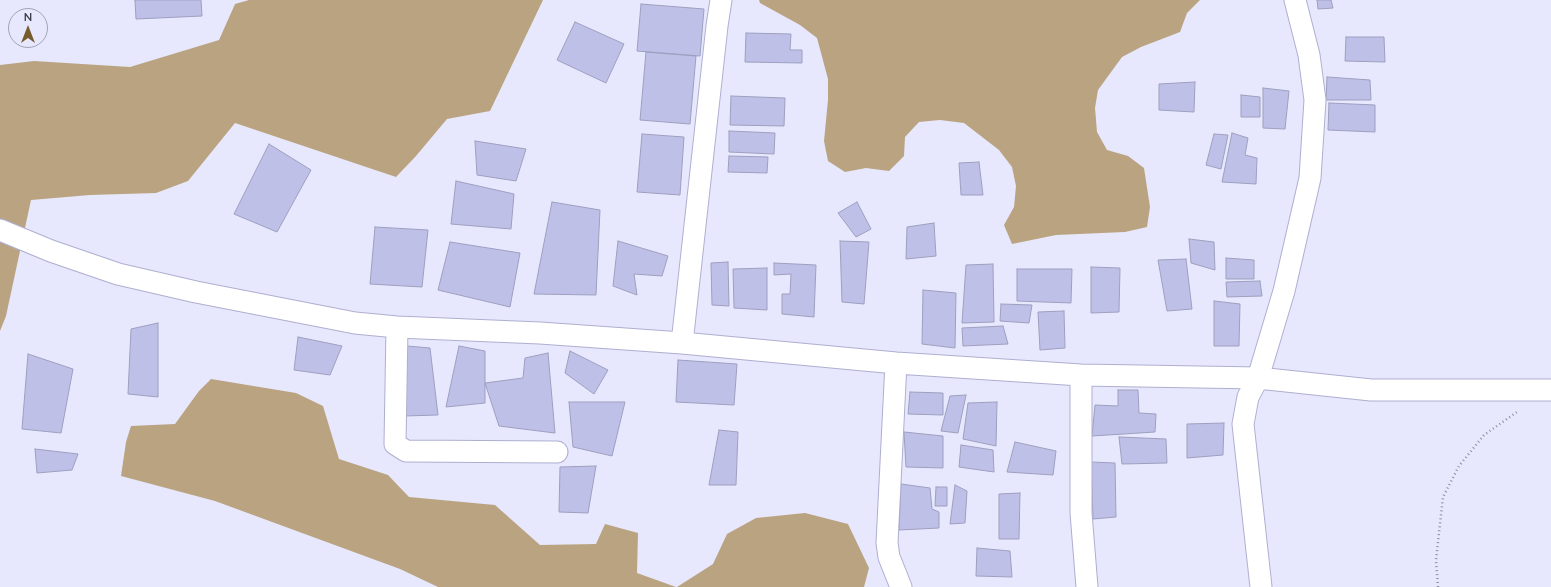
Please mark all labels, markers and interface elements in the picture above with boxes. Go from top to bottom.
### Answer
north arrow [8,8,48,48]
text: N [24,10,32,23]

